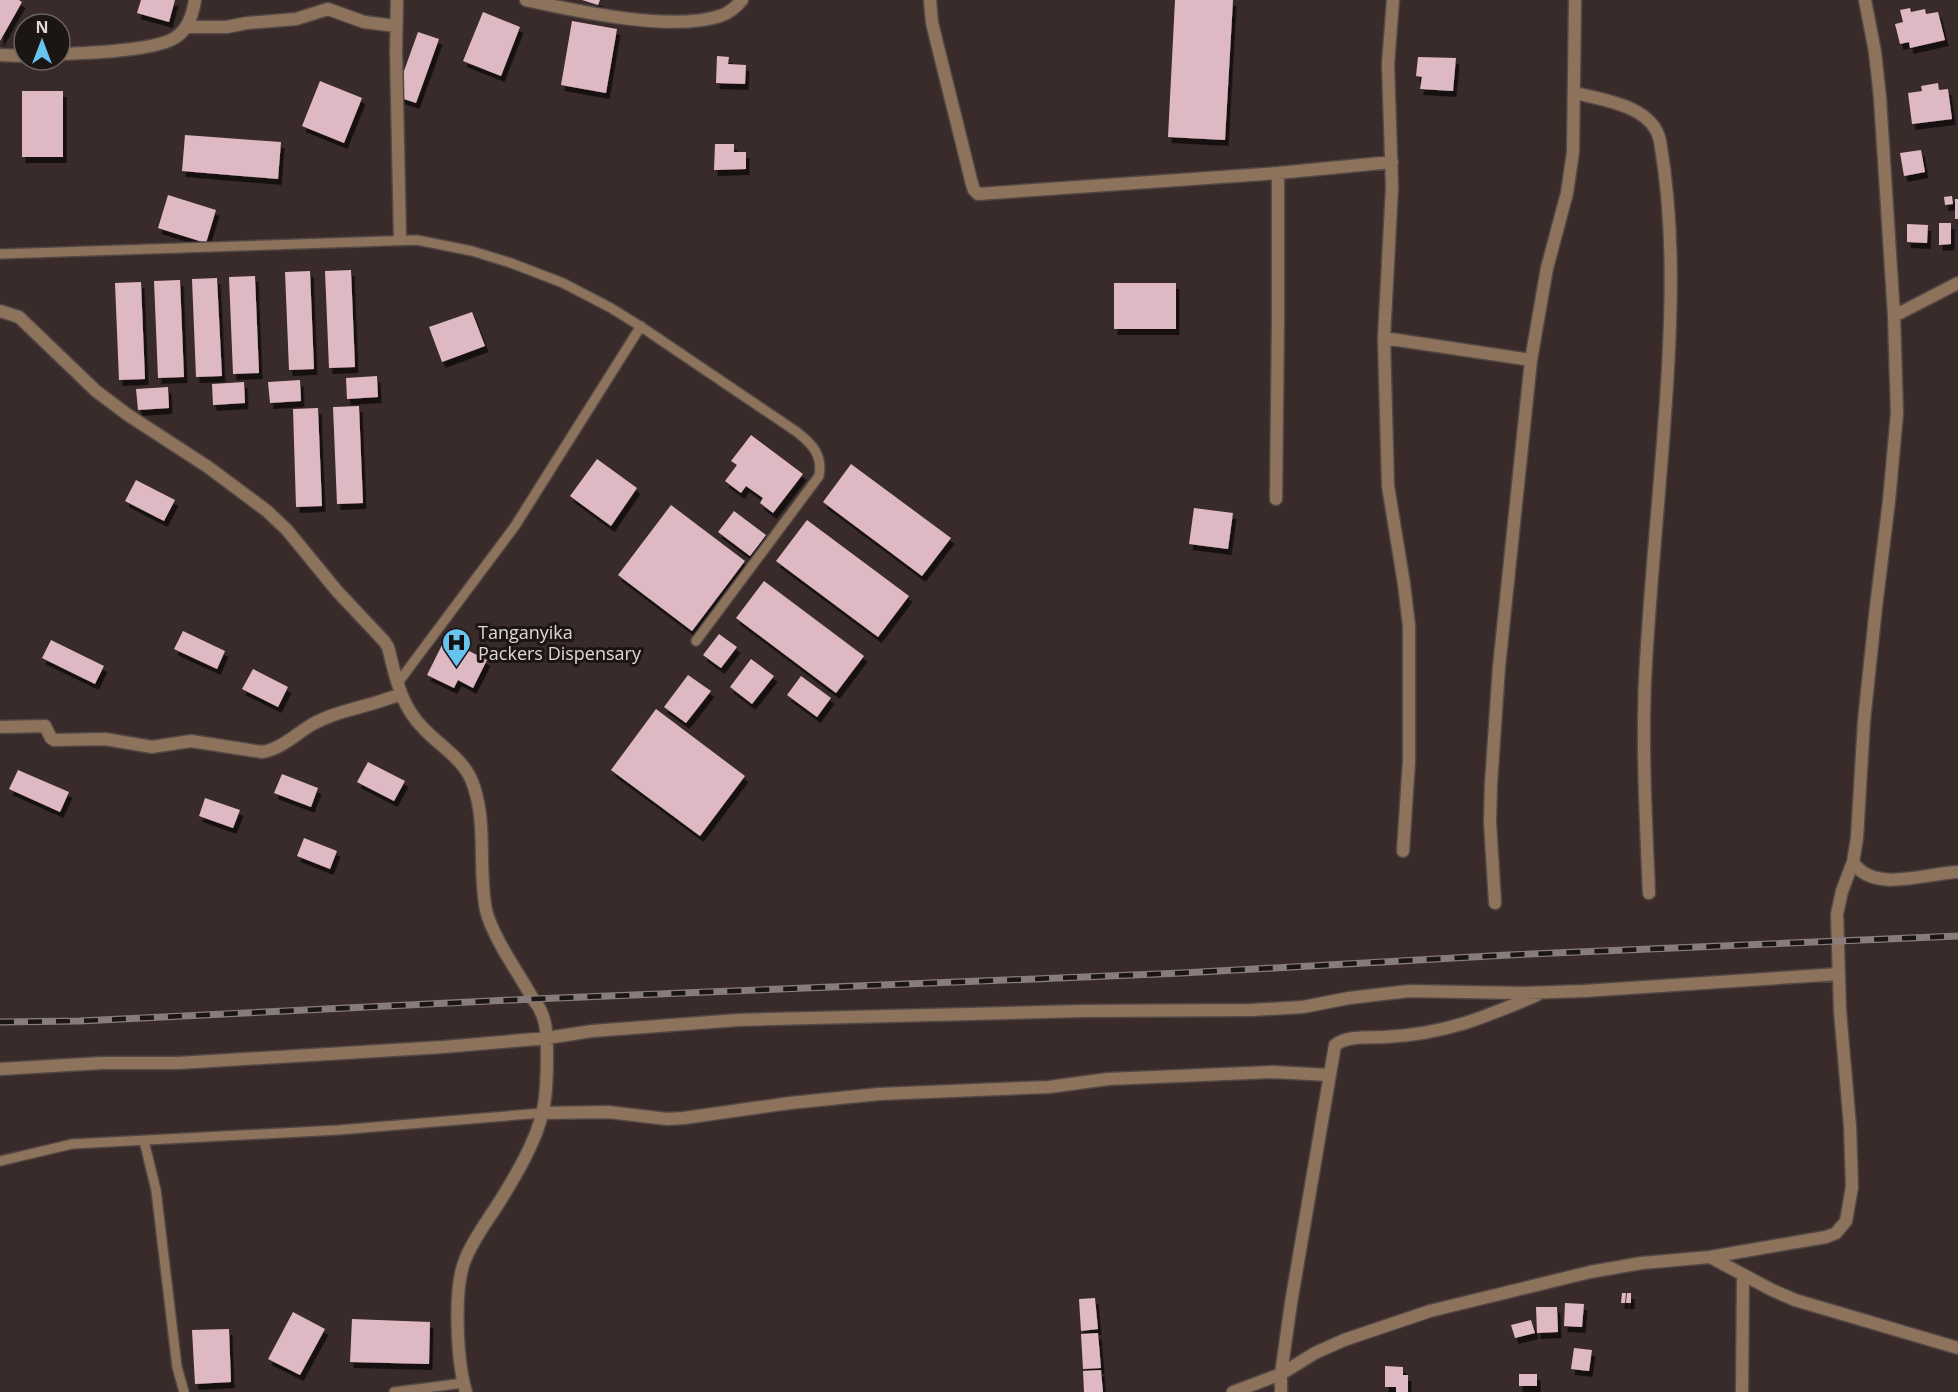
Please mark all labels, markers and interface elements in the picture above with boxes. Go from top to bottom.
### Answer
north arrow [12,12,72,72]
text: N [35,16,49,38]
place label: Tanganyika Packers Dispensary [478,620,642,665]
hospital icon: Tanganyika Packers Dispensary [441,626,473,668]

